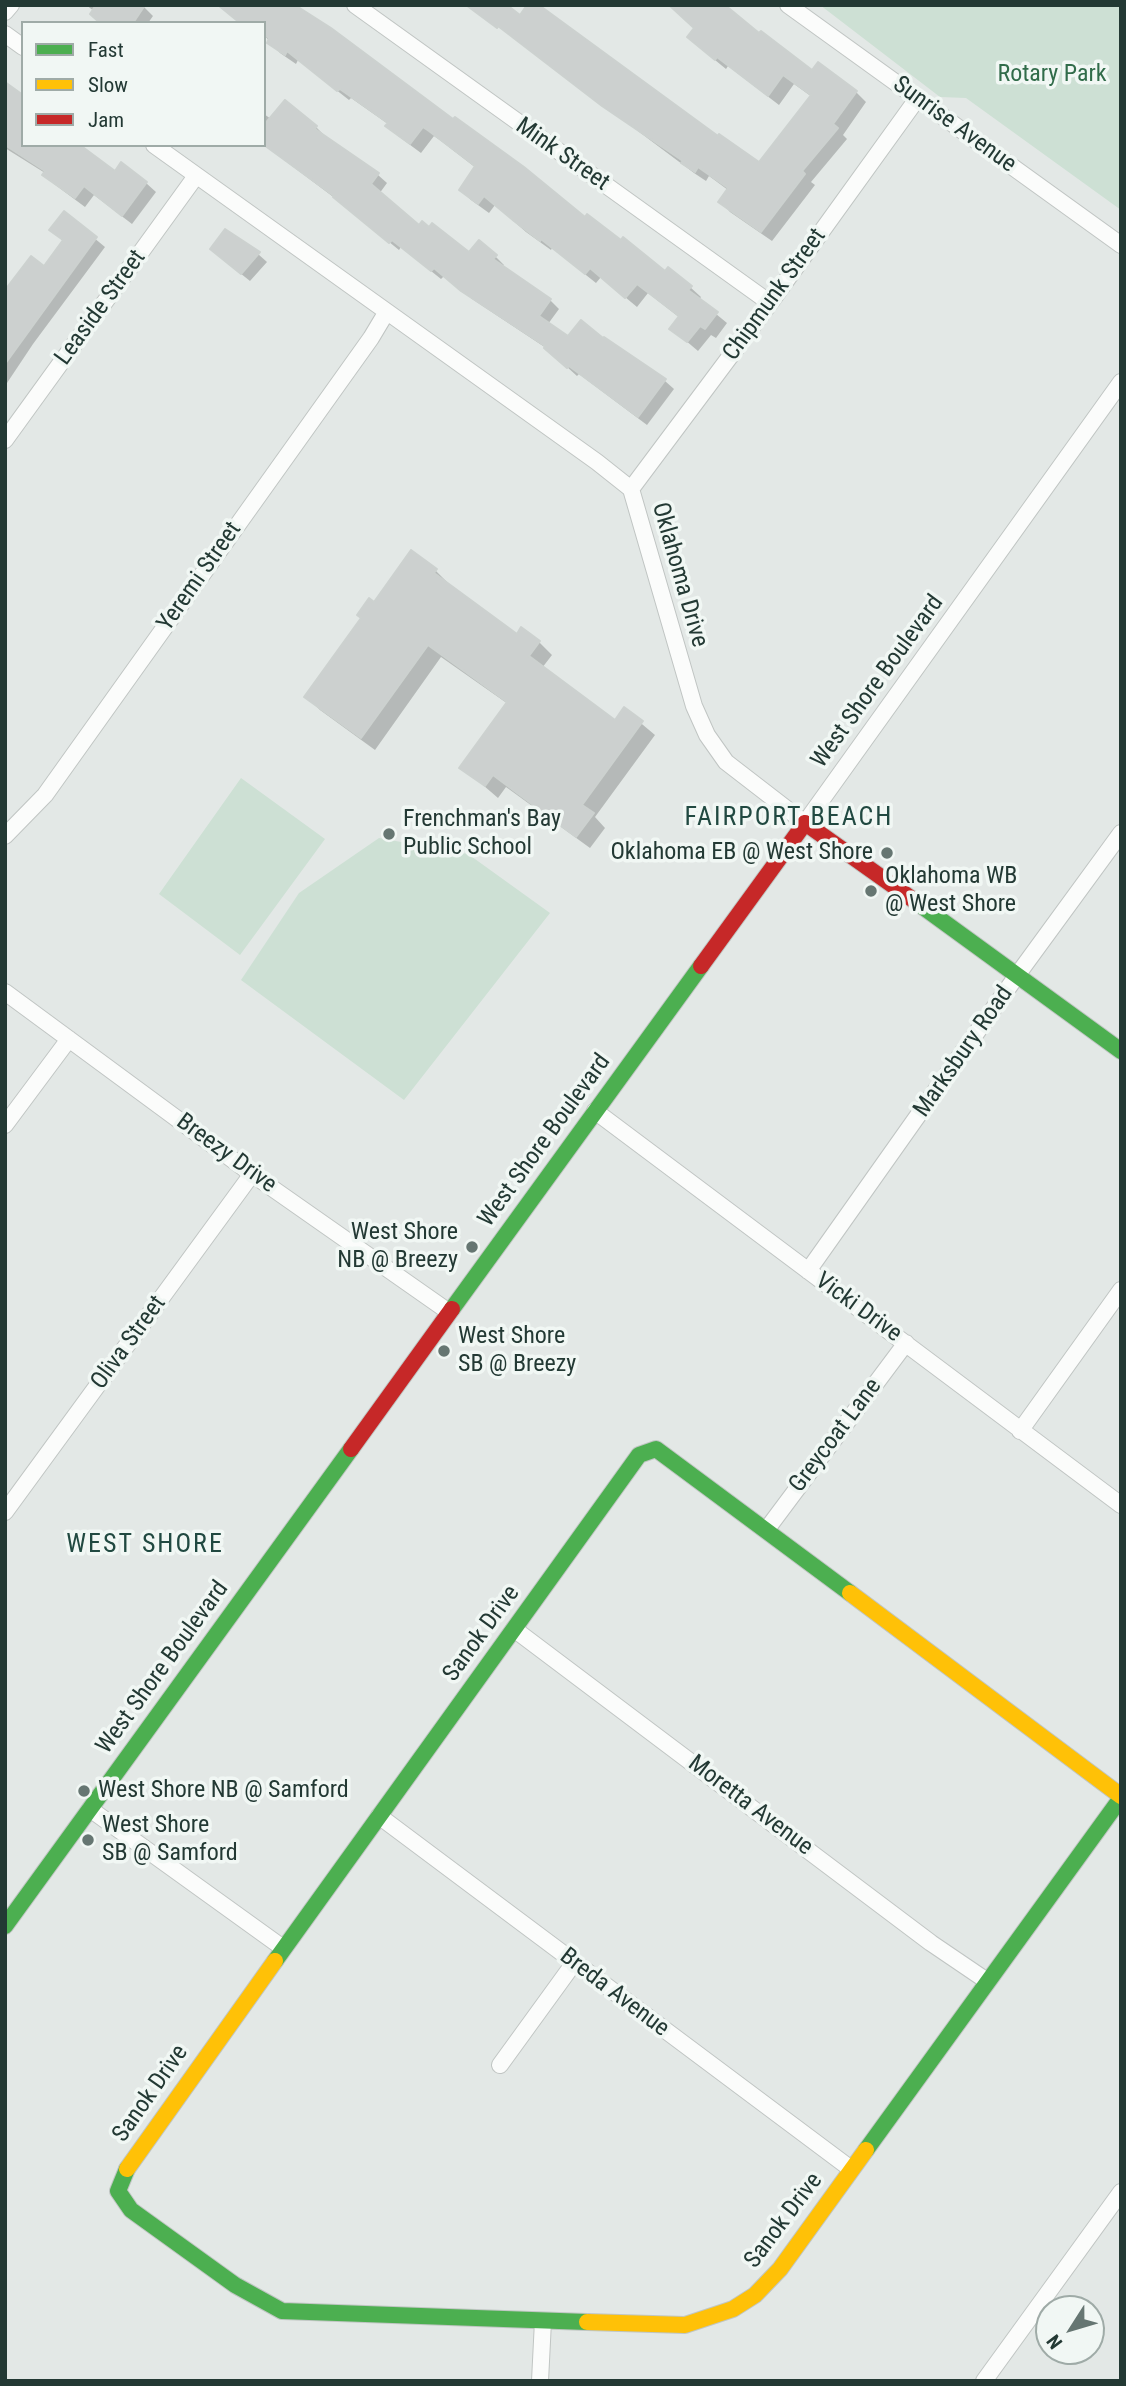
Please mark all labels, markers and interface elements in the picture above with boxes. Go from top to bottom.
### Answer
legend [21,21,266,147]
text: Fast [88,38,124,62]
park label: Rotary Park [997,61,1107,89]
street label: Sunrise Avenue [887,71,1021,179]
text: Slow [88,73,128,97]
text: Jam [88,108,124,132]
street label: Mink Street [510,112,614,198]
street label: Chipmunk Street [717,223,833,367]
street label: Leaside Street [50,245,152,371]
street label: Oklahoma Drive [645,499,713,651]
street label: Yeremi Street [152,517,248,637]
street label: West Shore Boulevard [806,590,950,774]
district label: FAIRPORT BEACH [686,802,892,834]
place label: Frenchman's Bay Public School [403,806,561,862]
marker: Frenchman's Bay Public School [381,826,397,842]
place label: Oklahoma EB @ West Shore [610,839,873,867]
marker: Oklahoma EB @ West Shore [879,845,895,861]
place label: Oklahoma WB @ West Shore [885,863,1017,919]
marker: Oklahoma WB @ West Shore [863,883,879,899]
street label: Marksbury Road [908,981,1020,1123]
street label: West Shore Boulevard [473,1049,617,1233]
street label: Breezy Drive [170,1108,282,1200]
place label: West Shore NB @ Breezy [337,1219,458,1275]
marker: West Shore NB @ Breezy [464,1239,480,1255]
street label: Vicki Drive [809,1267,907,1349]
street label: Oliva Street [85,1291,173,1395]
place label: West Shore SB @ Breezy [458,1323,576,1379]
marker: West Shore SB @ Breezy [436,1343,452,1359]
street label: Greycoat Lane [784,1373,888,1499]
district label: WEST SHORE [67,1529,223,1561]
street label: West Shore Boulevard [91,1576,235,1760]
street label: Sanok Drive [437,1580,527,1688]
street label: Moretta Avenue [682,1750,818,1862]
place label: West Shore NB @ Samford [98,1777,349,1805]
marker: West Shore NB @ Samford [76,1783,92,1799]
place label: West Shore SB @ Samford [102,1812,238,1868]
marker: West Shore SB @ Samford [80,1832,96,1848]
street label: Breda Avenue [554,1943,674,2043]
street label: Sanok Drive [107,2040,195,2148]
street label: Sanok Drive [739,2168,829,2274]
north arrow [1035,2295,1105,2365]
text: N [1042,2330,1067,2353]

